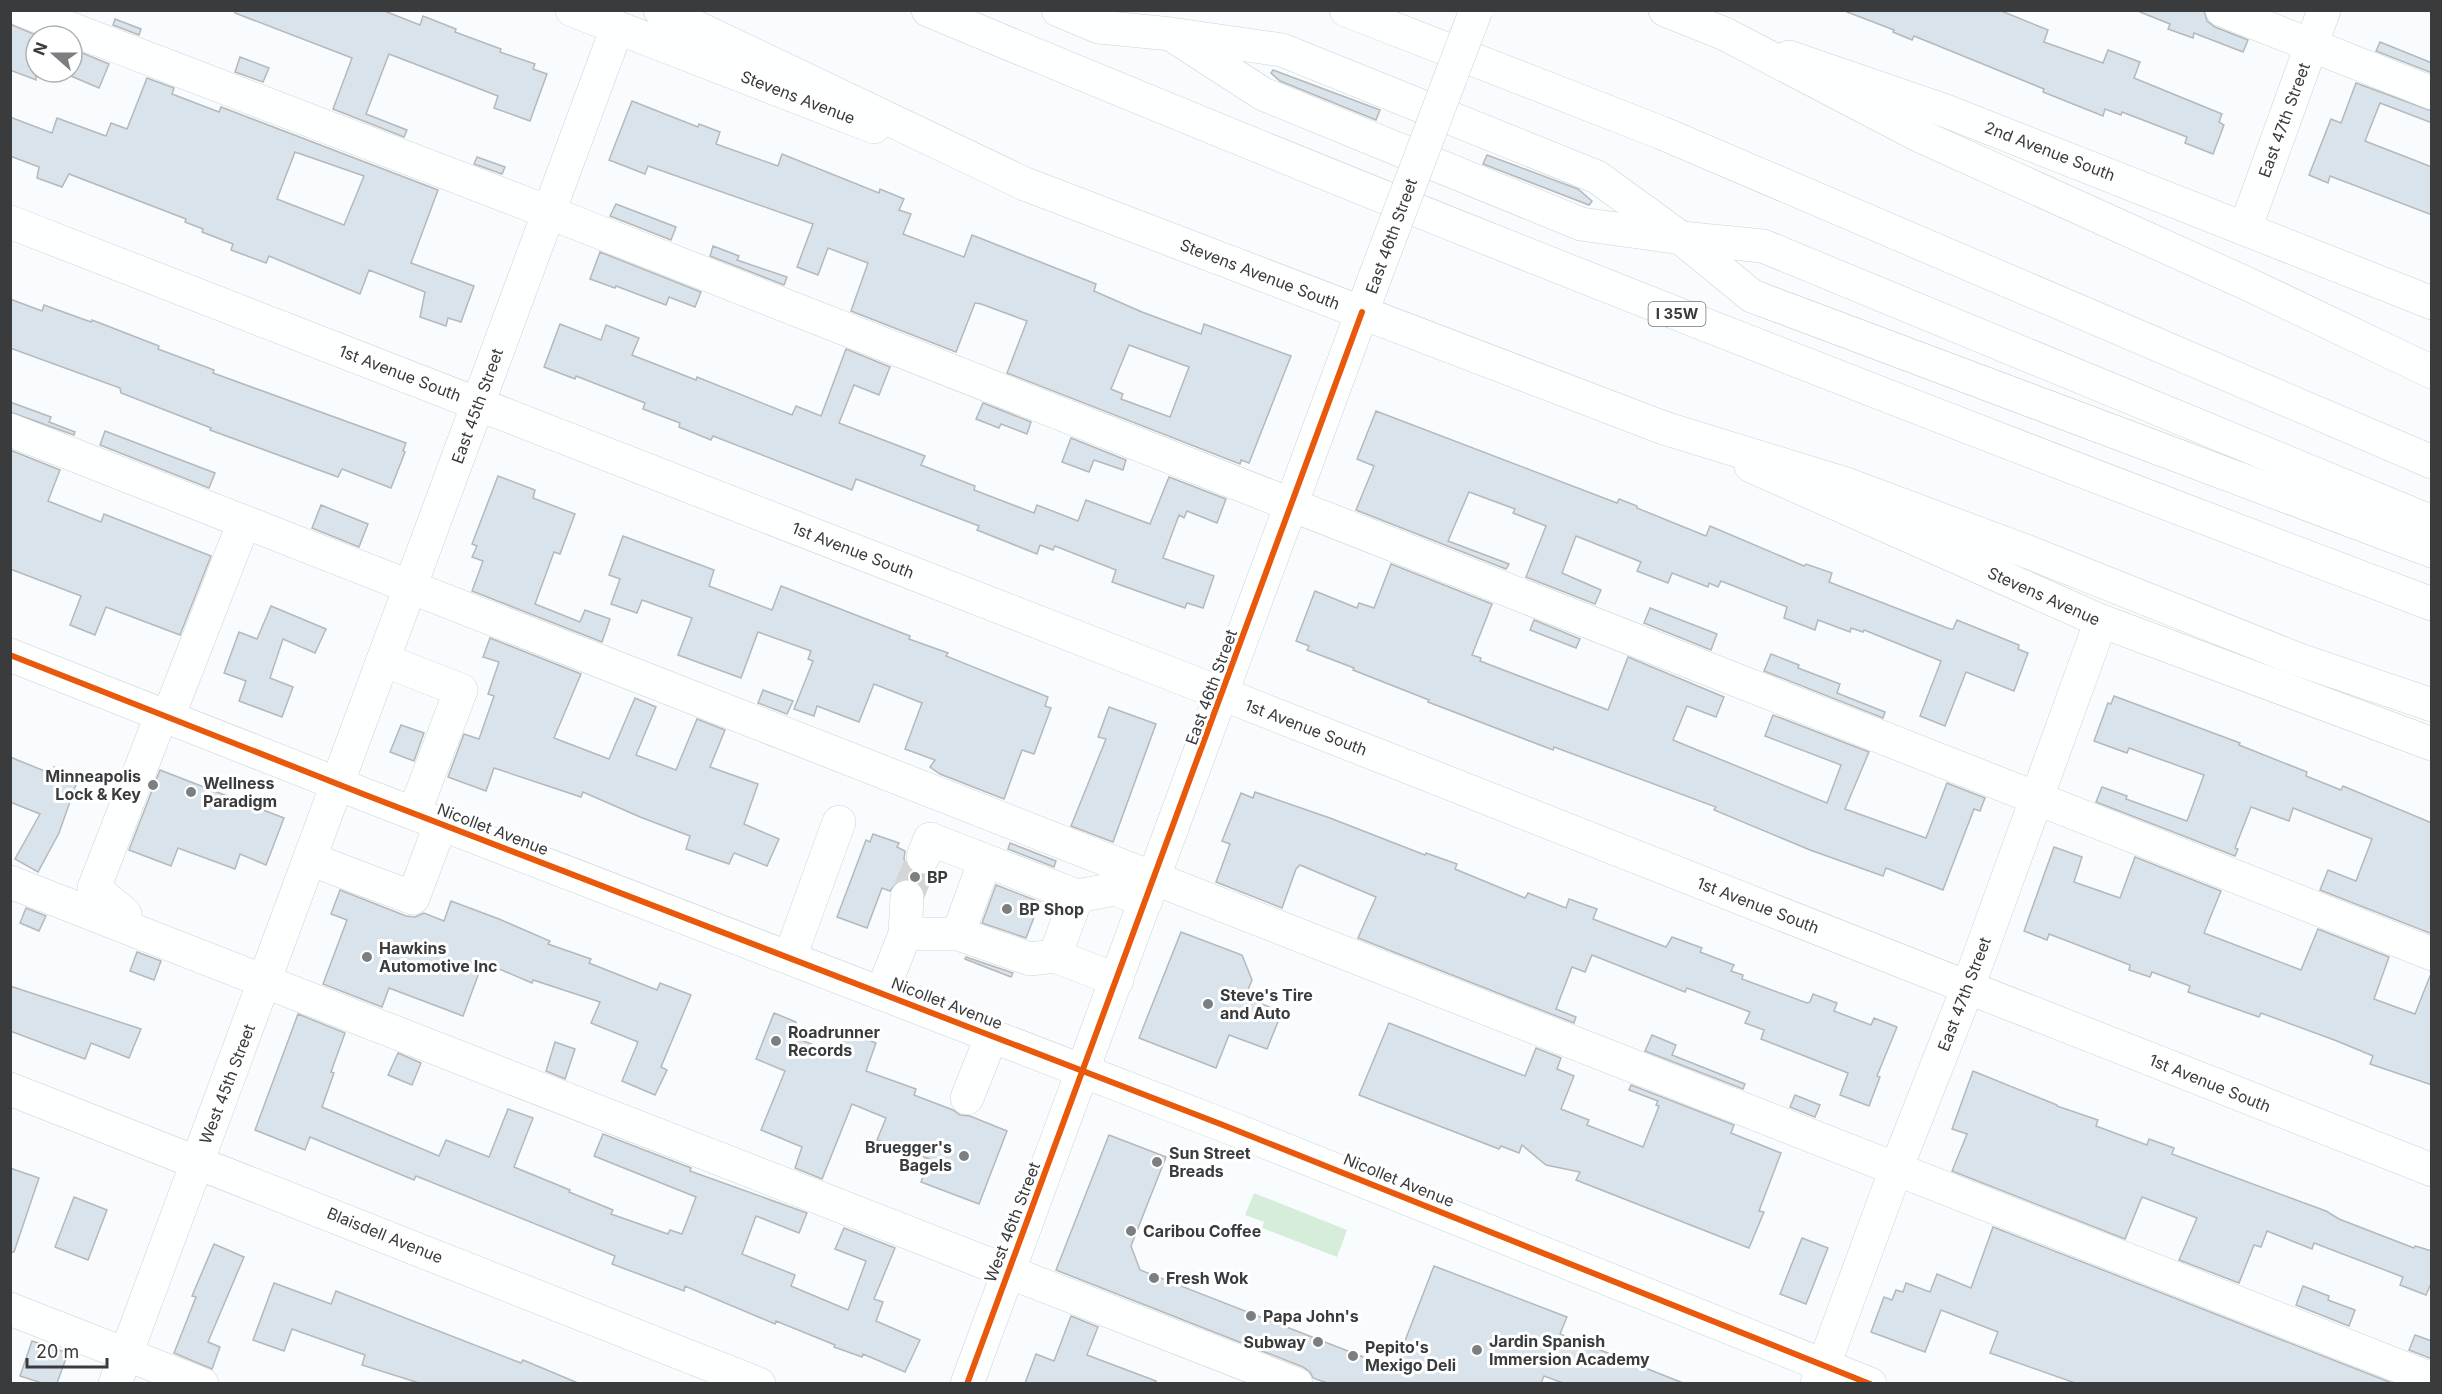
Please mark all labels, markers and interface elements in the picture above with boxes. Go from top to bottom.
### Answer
north arrow [24,24,84,84]
text: N [28,39,52,58]
street label: East 47th Street [2254,60,2314,180]
street label: Stevens Avenue [738,66,858,128]
street label: 2nd Avenue South [1982,117,2118,185]
street label: East 46th Street [1361,176,1421,296]
street label: Stevens Avenue South [1177,234,1343,314]
road number: I 35W [1648,302,1706,326]
street label: 1st Avenue South [336,340,464,406]
street label: East 45th Street [447,346,507,466]
street label: 1st Avenue South [789,517,917,583]
street label: Stevens Avenue [1985,562,2103,630]
street label: East 46th Street [1181,627,1241,747]
street label: 1st Avenue South [1242,694,1370,760]
place label: Minneapolis Lock & Key [45,766,141,804]
place label: Wellness Paradigm [203,773,277,811]
marker: Minneapolis Lock & Key [146,778,160,792]
marker: Wellness Paradigm [184,785,198,799]
street label: Nicollet Avenue [434,799,552,859]
place label: BP [927,867,948,887]
marker: BP [908,870,922,884]
street label: 1st Avenue South [1694,872,1822,938]
place label: BP Shop [1019,899,1084,919]
marker: BP Shop [1000,902,1014,916]
street label: East 47th Street [1933,934,1995,1054]
place label: Hawkins Automotive Inc [379,938,498,976]
marker: Hawkins Automotive Inc [360,950,374,964]
street label: Nicollet Avenue [888,973,1006,1033]
place label: Steve's Tire and Auto [1220,985,1313,1023]
marker: Steve's Tire and Auto [1201,997,1215,1011]
street label: West 45th Street [195,1021,259,1147]
place label: Roadrunner Records [788,1022,881,1060]
marker: Roadrunner Records [769,1034,783,1048]
street label: 1st Avenue South [2146,1049,2274,1117]
place label: Bruegger's Bagels [865,1137,952,1175]
place label: Sun Street Breads [1169,1143,1251,1181]
marker: Bruegger's Bagels [957,1149,971,1163]
street label: Nicollet Avenue [1341,1149,1457,1211]
marker: Sun Street Breads [1150,1155,1164,1169]
street label: West 46th Street [980,1159,1044,1285]
street label: Blaisdell Avenue [324,1203,446,1267]
place label: Caribou Coffee [1143,1221,1261,1241]
marker: Caribou Coffee [1124,1224,1138,1238]
place label: Fresh Wok [1166,1268,1249,1288]
marker: Fresh Wok [1147,1271,1161,1285]
place label: Papa John's [1263,1306,1359,1326]
marker: Papa John's [1244,1309,1258,1323]
scale bar [27,1331,106,1369]
place label: Jardin Spanish Immersion Academy [1489,1331,1650,1369]
place label: Subway [1243,1332,1306,1352]
marker: Subway [1311,1335,1325,1349]
place label: Pepito's Mexigo Deli [1365,1337,1456,1375]
text: 20 m [36,1341,79,1362]
marker: Jardin Spanish Immersion Academy [1470,1343,1484,1357]
marker: Pepito's Mexigo Deli [1346,1349,1360,1363]

